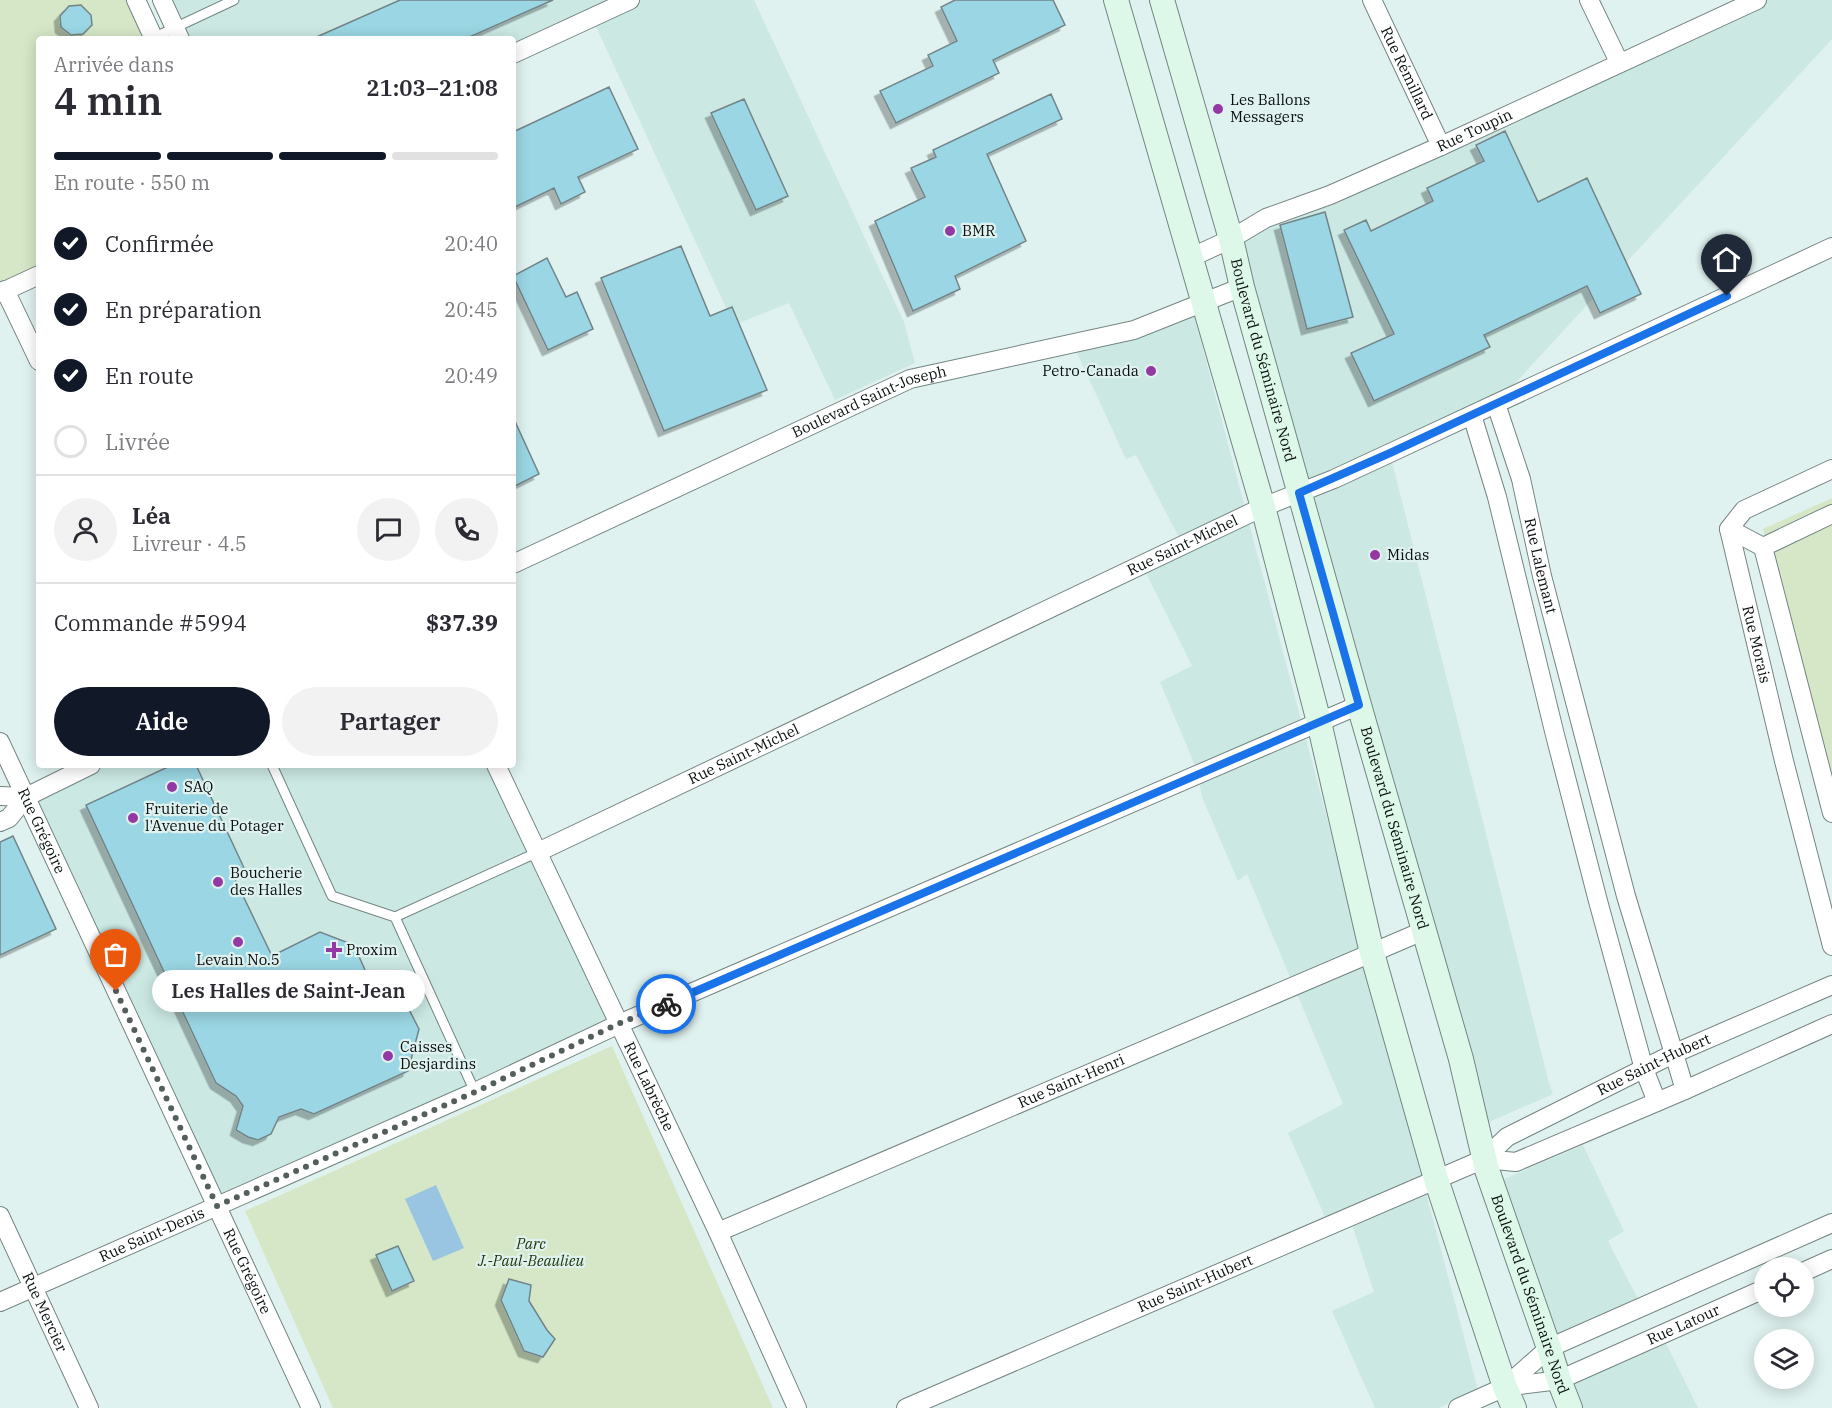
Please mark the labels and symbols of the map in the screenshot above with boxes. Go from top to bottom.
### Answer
street label: Rue Rémillard [1377,23,1437,123]
place label: Les Ballons Messagers [1230,90,1310,126]
marker: Les Ballons Messagers [1211,102,1225,116]
street label: Rue Toupin [1433,104,1516,156]
place label: BMR [962,221,995,240]
marker: BMR [943,224,957,238]
pin [1701,234,1752,296]
street label: Boulevard du Séminaire Nord [1227,256,1300,464]
street label: Boulevard Saint-Joseph [789,361,948,442]
place label: Petro-Canada [1042,361,1139,380]
marker: Petro-Canada [1144,364,1158,378]
street label: Rue Saint-Michel [1124,510,1241,579]
street label: Rue Lalemant [1521,516,1561,616]
place label: Midas [1387,545,1429,564]
marker: Midas [1368,548,1382,562]
street label: Rue Morais [1738,604,1775,685]
street label: Rue Saint-Michel [685,719,802,788]
street label: Boulevard du Séminaire Nord [1357,724,1433,931]
place label: SAQ [184,777,213,796]
marker: SAQ [165,780,179,794]
street label: Rue Grégoire [14,785,70,876]
place label: Fruiterie de l'Avenue du Potager [145,799,284,835]
marker: Fruiterie de l'Avenue du Potager [126,811,140,825]
place label: Boucherie des Halles [230,863,302,899]
marker: Boucherie des Halles [211,875,225,889]
pin [90,929,141,991]
marker: Levain No.5 [231,935,245,949]
place label: Proxim [346,940,398,959]
marker: Proxim [327,943,341,957]
place label: Levain No.5 [196,950,280,969]
callout: Les Halles de Saint-Jean [152,970,425,1012]
courier [636,974,696,1034]
street label: Rue Saint-Hubert [1594,1029,1713,1099]
place label: Caisses Desjardins [400,1037,476,1073]
street label: Rue Labrèche [620,1039,679,1134]
marker: Caisses Desjardins [381,1049,395,1063]
street label: Rue Saint-Henri [1015,1050,1127,1112]
street label: Boulevard du Séminaire Nord [1487,1192,1574,1397]
street label: Rue Saint-Denis [96,1203,207,1266]
street label: Rue Grégoire [219,1225,276,1317]
park label: Parc J.-Paul-Beaulieu [477,1234,585,1270]
street label: Rue Saint-Hubert [1135,1250,1256,1316]
street label: Rue Mercier [18,1269,72,1355]
street label: Rue Latour [1644,1300,1723,1349]

